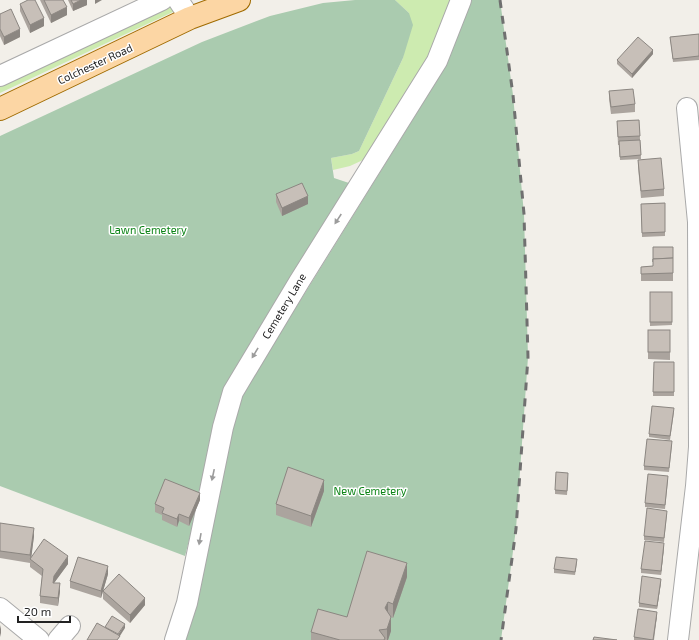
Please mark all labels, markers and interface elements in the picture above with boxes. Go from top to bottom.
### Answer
street label: Colchester Road [55,41,134,87]
one-way arrow [334,213,342,224]
park label: Lawn Cemetery [109,223,187,236]
street label: Cemetery Lane [259,270,308,341]
one-way arrow [252,347,259,359]
one-way arrow [209,468,215,481]
park label: New Cemetery [333,484,407,497]
one-way arrow [197,533,203,545]
scale bar [18,598,70,624]
text: 20 m [24,604,51,618]

